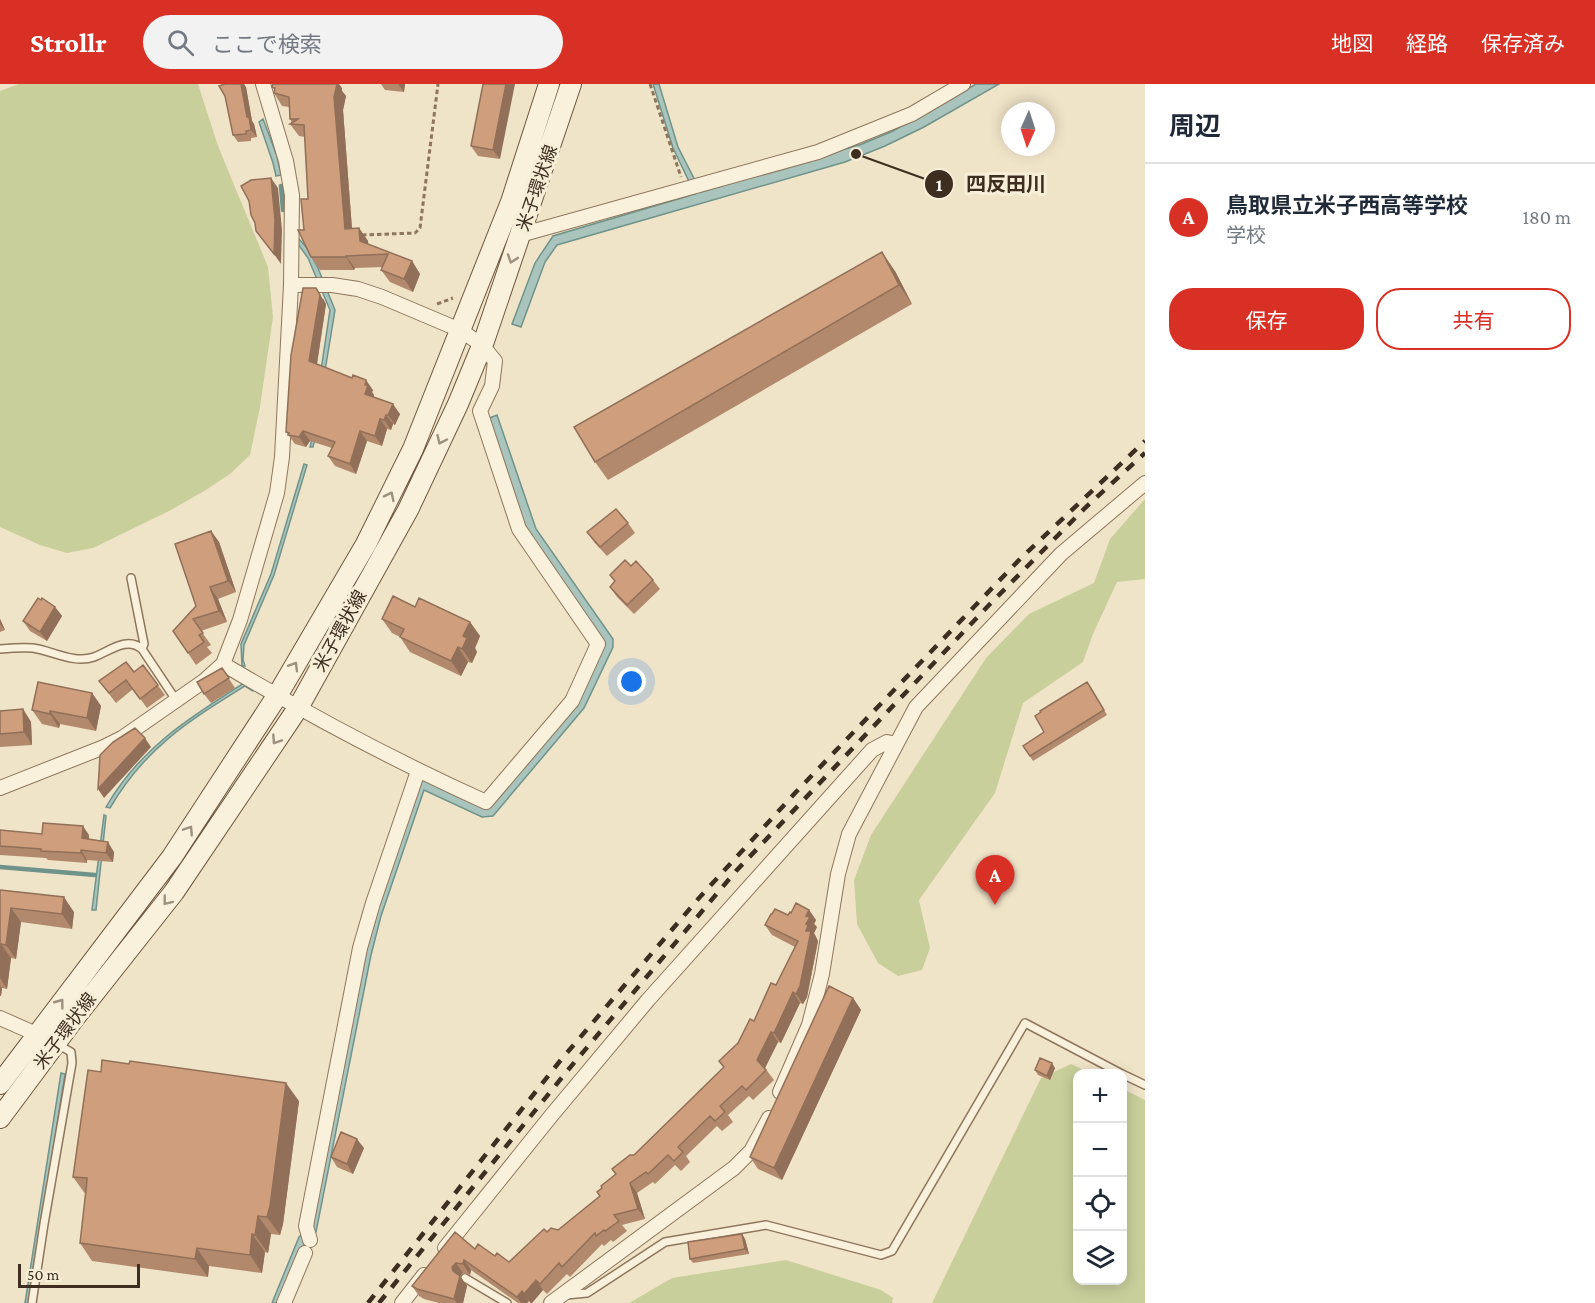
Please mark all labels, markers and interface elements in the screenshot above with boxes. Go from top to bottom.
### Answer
search box [143,15,563,69]
icon: search [164,26,197,59]
text: Strollr [30,27,107,58]
text: ここで検索 [212,32,322,57]
text: 地図 [1331,32,1373,56]
text: 経路 [1406,32,1448,56]
text: 保存済み [1481,32,1565,56]
north arrow [1001,102,1055,156]
text: 周辺 [1169,112,1221,141]
street label: 米子環状線 [513,142,561,234]
callout: 四反田川 [924,165,1058,203]
text: 四反田川 [966,173,1046,195]
text: 1 [936,175,943,195]
text: 鳥取県立米子西高等学校 [1226,193,1468,218]
text: A [1183,206,1194,228]
text: 180 m [1522,206,1571,228]
text: 学校 [1226,224,1266,246]
one-way arrow [507,253,520,264]
button: 保存 [1169,288,1364,350]
button: 共有 [1376,288,1571,350]
one-way arrow [436,434,448,445]
one-way arrow [383,492,394,503]
street label: 米子環状線 [309,587,371,675]
one-way arrow [287,662,298,672]
your location [617,667,646,696]
one-way arrow [272,733,283,744]
one-way arrow [182,826,193,837]
pin: A [976,856,1014,905]
one-way arrow [163,894,174,905]
street label: 米子環状線 [30,989,100,1073]
one-way arrow [53,999,64,1010]
map controls [1073,1069,1127,1285]
button: + [1073,1069,1127,1123]
button: − [1073,1123,1127,1177]
button: locate [1073,1177,1127,1231]
button: layers [1073,1231,1127,1285]
scale bar [18,1261,140,1288]
text: 50 m [27,1266,59,1283]

